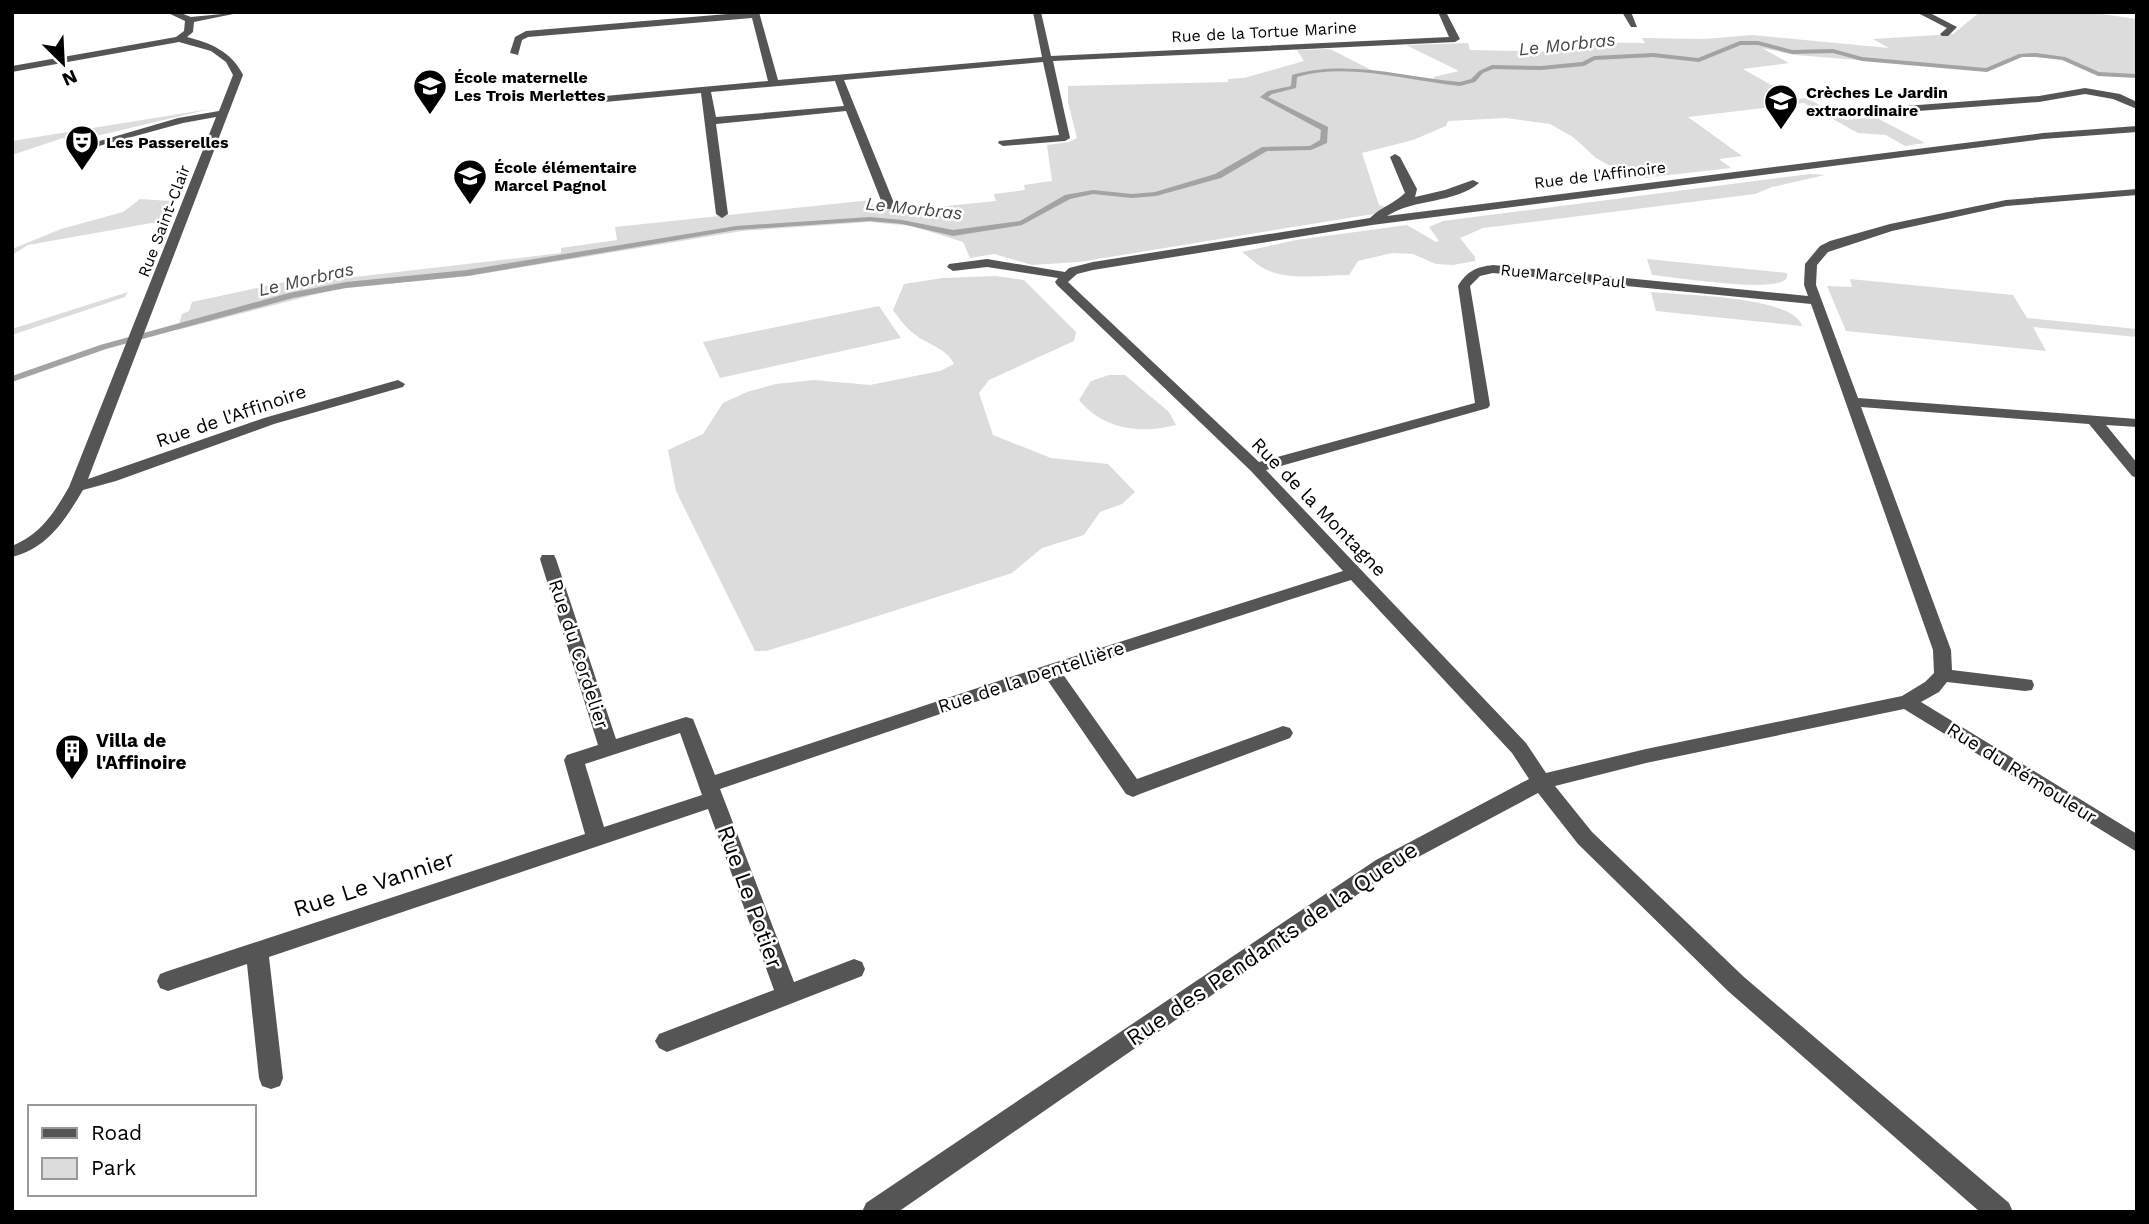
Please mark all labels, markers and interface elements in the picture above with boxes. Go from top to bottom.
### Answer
street label: Rue de la Tortue Marine [1171,18,1357,46]
north arrow [28,28,98,98]
water label: Le Morbras [1518,28,1616,60]
text: N [59,65,81,91]
school or university icon: École maternelle Les Trois Merlettes [411,67,449,116]
place label: École maternelle Les Trois Merlettes [454,68,606,105]
school or university icon: Crèches Le Jardin extraordinaire [1762,82,1800,131]
place label: Crèches Le Jardin extraordinaire [1806,83,1948,120]
theatre icon: Les Passerelles [63,123,101,172]
place label: Les Passerelles [106,133,229,152]
school or university icon: École élémentaire Marcel Pagnol [451,157,489,206]
street label: Rue de l'Affinoire [1533,157,1667,193]
place label: École élémentaire Marcel Pagnol [494,158,637,195]
street label: Rue Saint-Clair [134,162,194,280]
water label: Le Morbras [865,192,963,224]
water label: Le Morbras [256,258,356,300]
street label: Rue Marcel Paul [1500,260,1626,292]
street label: Rue de l'Affinoire [153,379,309,453]
street label: Rue de la Montagne [1247,433,1391,581]
street label: Rue du Cordelier [544,576,614,732]
street label: Rue de la Dentellière [935,636,1127,718]
street label: Rue du Rémouleur [1943,718,2101,829]
place label: Villa de l'Affinoire [96,729,187,774]
building icon: Villa de l'Affinoire [53,732,91,781]
street label: Rue Le Potier [712,822,788,972]
street label: Rue des Pendants de la Queue [1121,836,1423,1052]
street label: Rue Le Vannier [290,845,458,923]
legend [28,1105,256,1196]
text: Road [91,1120,142,1145]
text: Park [91,1155,136,1180]

